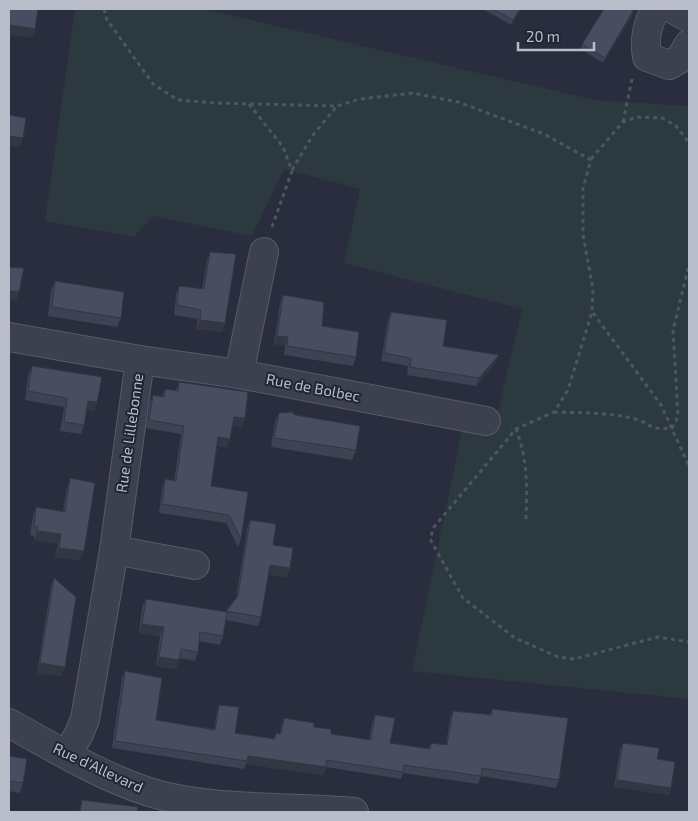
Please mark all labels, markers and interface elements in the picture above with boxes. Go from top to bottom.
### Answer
scale bar [518,20,594,52]
text: 20 m [526,27,560,45]
street label: Rue de Bolbec [265,369,362,405]
street label: Rue de Lillebonne [112,372,146,494]
street label: Rue d'Allevard [51,738,146,796]

